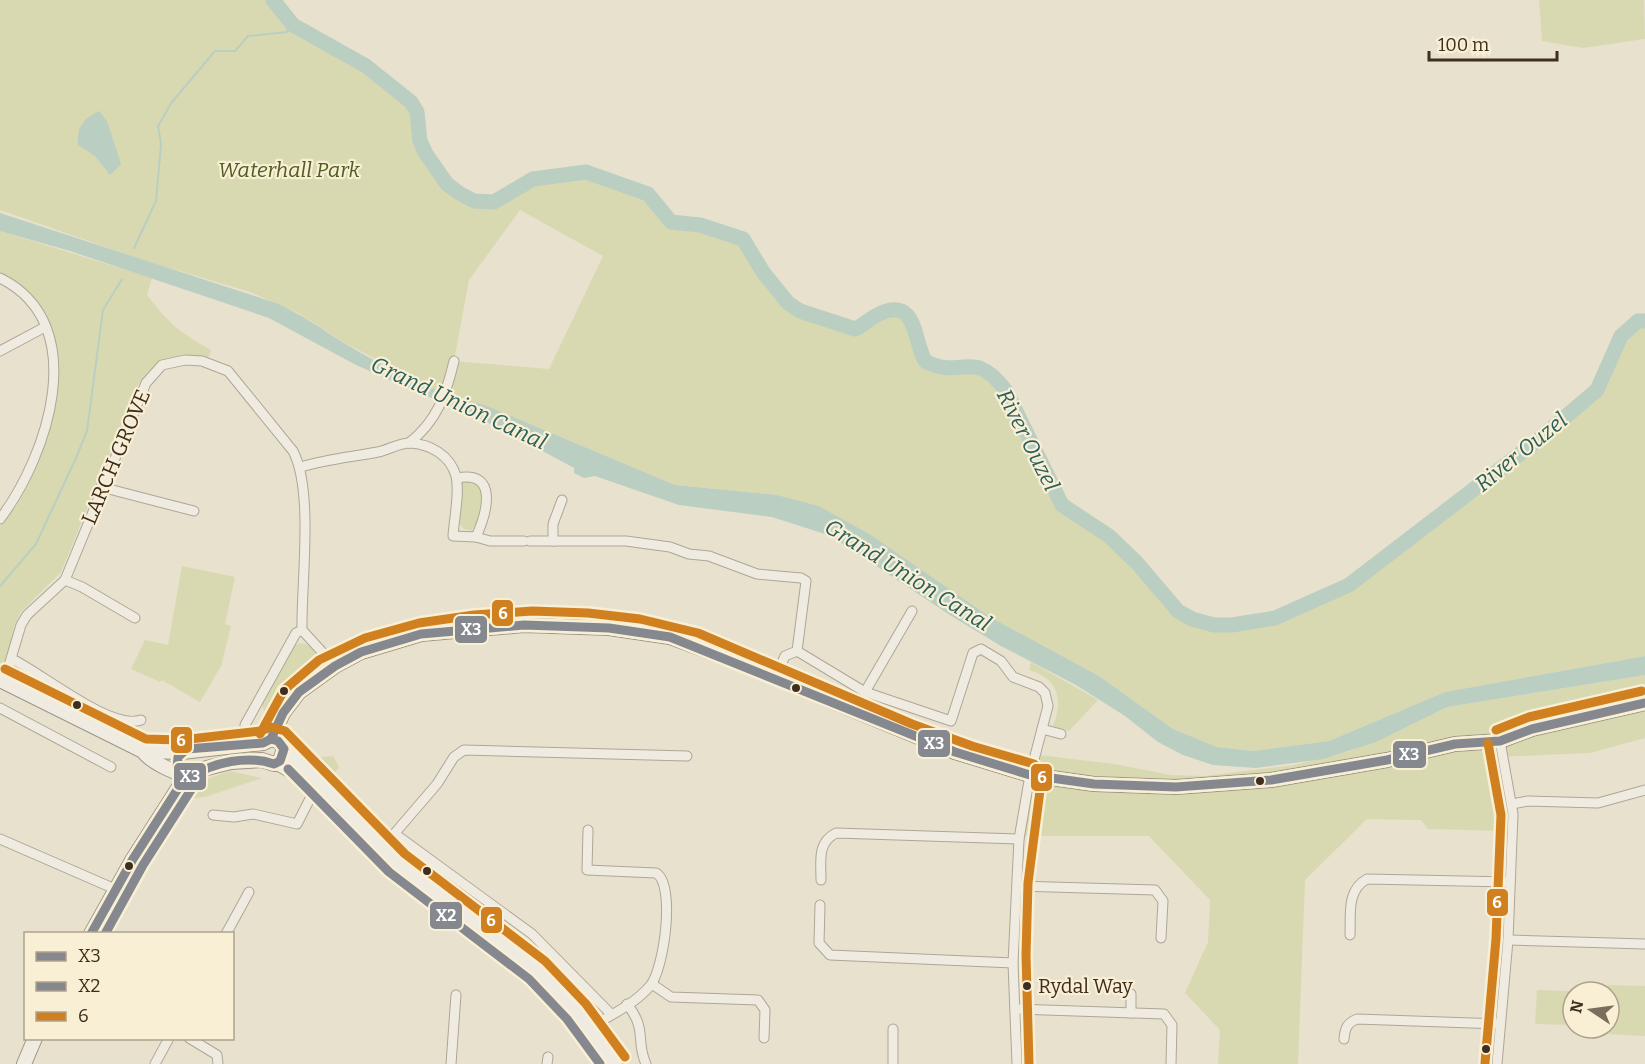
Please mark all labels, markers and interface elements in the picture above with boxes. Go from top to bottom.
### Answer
scale bar [1429,24,1556,62]
text: 100 m [1438,34,1489,56]
park label: Waterhall Park [218,157,361,183]
water label: Grand Union Canal [367,350,551,456]
water label: River Ouzel [991,385,1065,496]
street label: LARCH GROVE [76,386,156,528]
water label: River Ouzel [1469,407,1573,497]
water label: Grand Union Canal [820,513,996,637]
line badge: 6 [491,599,514,627]
text: 6 [498,604,508,623]
line badge: X3 [454,615,488,644]
text: X3 [461,620,481,639]
unlabelled marker [790,682,802,694]
unlabelled marker [278,685,290,697]
unlabelled marker [71,699,83,711]
line badge: 6 [170,726,193,754]
line badge: X3 [917,729,951,758]
text: 6 [176,731,186,750]
text: X3 [924,734,944,753]
line badge: X3 [1392,740,1427,769]
text: X3 [1399,745,1419,764]
line badge: X3 [173,762,207,791]
line badge: 6 [1030,763,1053,792]
text: X3 [180,767,200,786]
text: 6 [1037,768,1047,787]
unlabelled marker [1254,775,1266,787]
unlabelled marker [123,860,135,872]
unlabelled marker [421,865,433,877]
line badge: 6 [1486,888,1509,917]
text: 6 [1492,893,1502,912]
line badge: X2 [429,901,463,930]
text: X2 [436,906,456,925]
line badge: 6 [480,906,503,934]
text: 6 [486,911,496,930]
legend [24,932,234,1040]
text: X3 [78,945,101,967]
place label: Rydal Way [1038,974,1133,998]
text: X2 [78,975,100,997]
marker: Rydal Way [1021,980,1033,992]
north arrow [1561,980,1621,1040]
text: N [1566,999,1588,1015]
text: 6 [78,1005,89,1027]
unlabelled marker [1480,1043,1492,1055]

